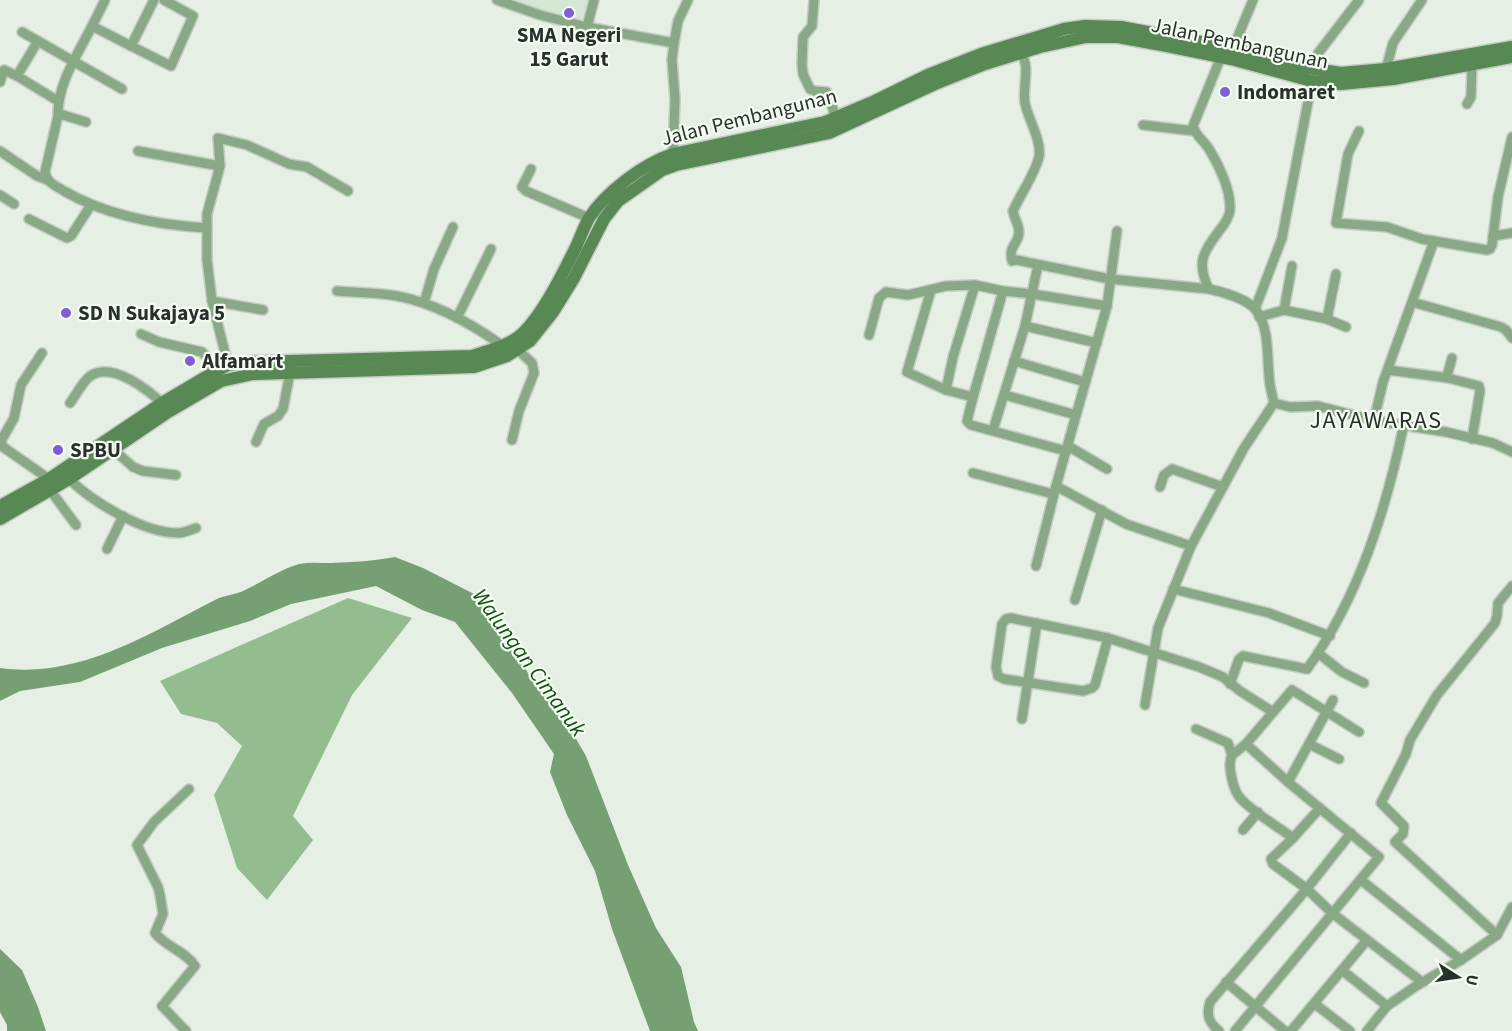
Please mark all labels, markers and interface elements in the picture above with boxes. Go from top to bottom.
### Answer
marker: SMA Negeri 15 Garut [562,6,576,20]
street label: Jalan Pembangunan [1149,10,1331,76]
place label: SMA Negeri 15 Garut [517,20,621,74]
place label: Indomaret [1237,77,1335,107]
street label: Jalan Pembangunan [658,81,840,153]
marker: Indomaret [1218,85,1232,99]
place label: SD N Sukajaya 5 [78,298,225,328]
marker: SD N Sukajaya 5 [59,306,73,320]
place label: Alfamart [201,346,283,376]
marker: Alfamart [183,354,197,368]
district label: JAYAWARAS [1309,403,1443,438]
place label: SPBU [70,435,121,465]
marker: SPBU [51,443,65,457]
water label: Walungan Cimanuk [464,582,594,744]
north arrow [1428,947,1488,1007]
text: U [1460,972,1484,987]

